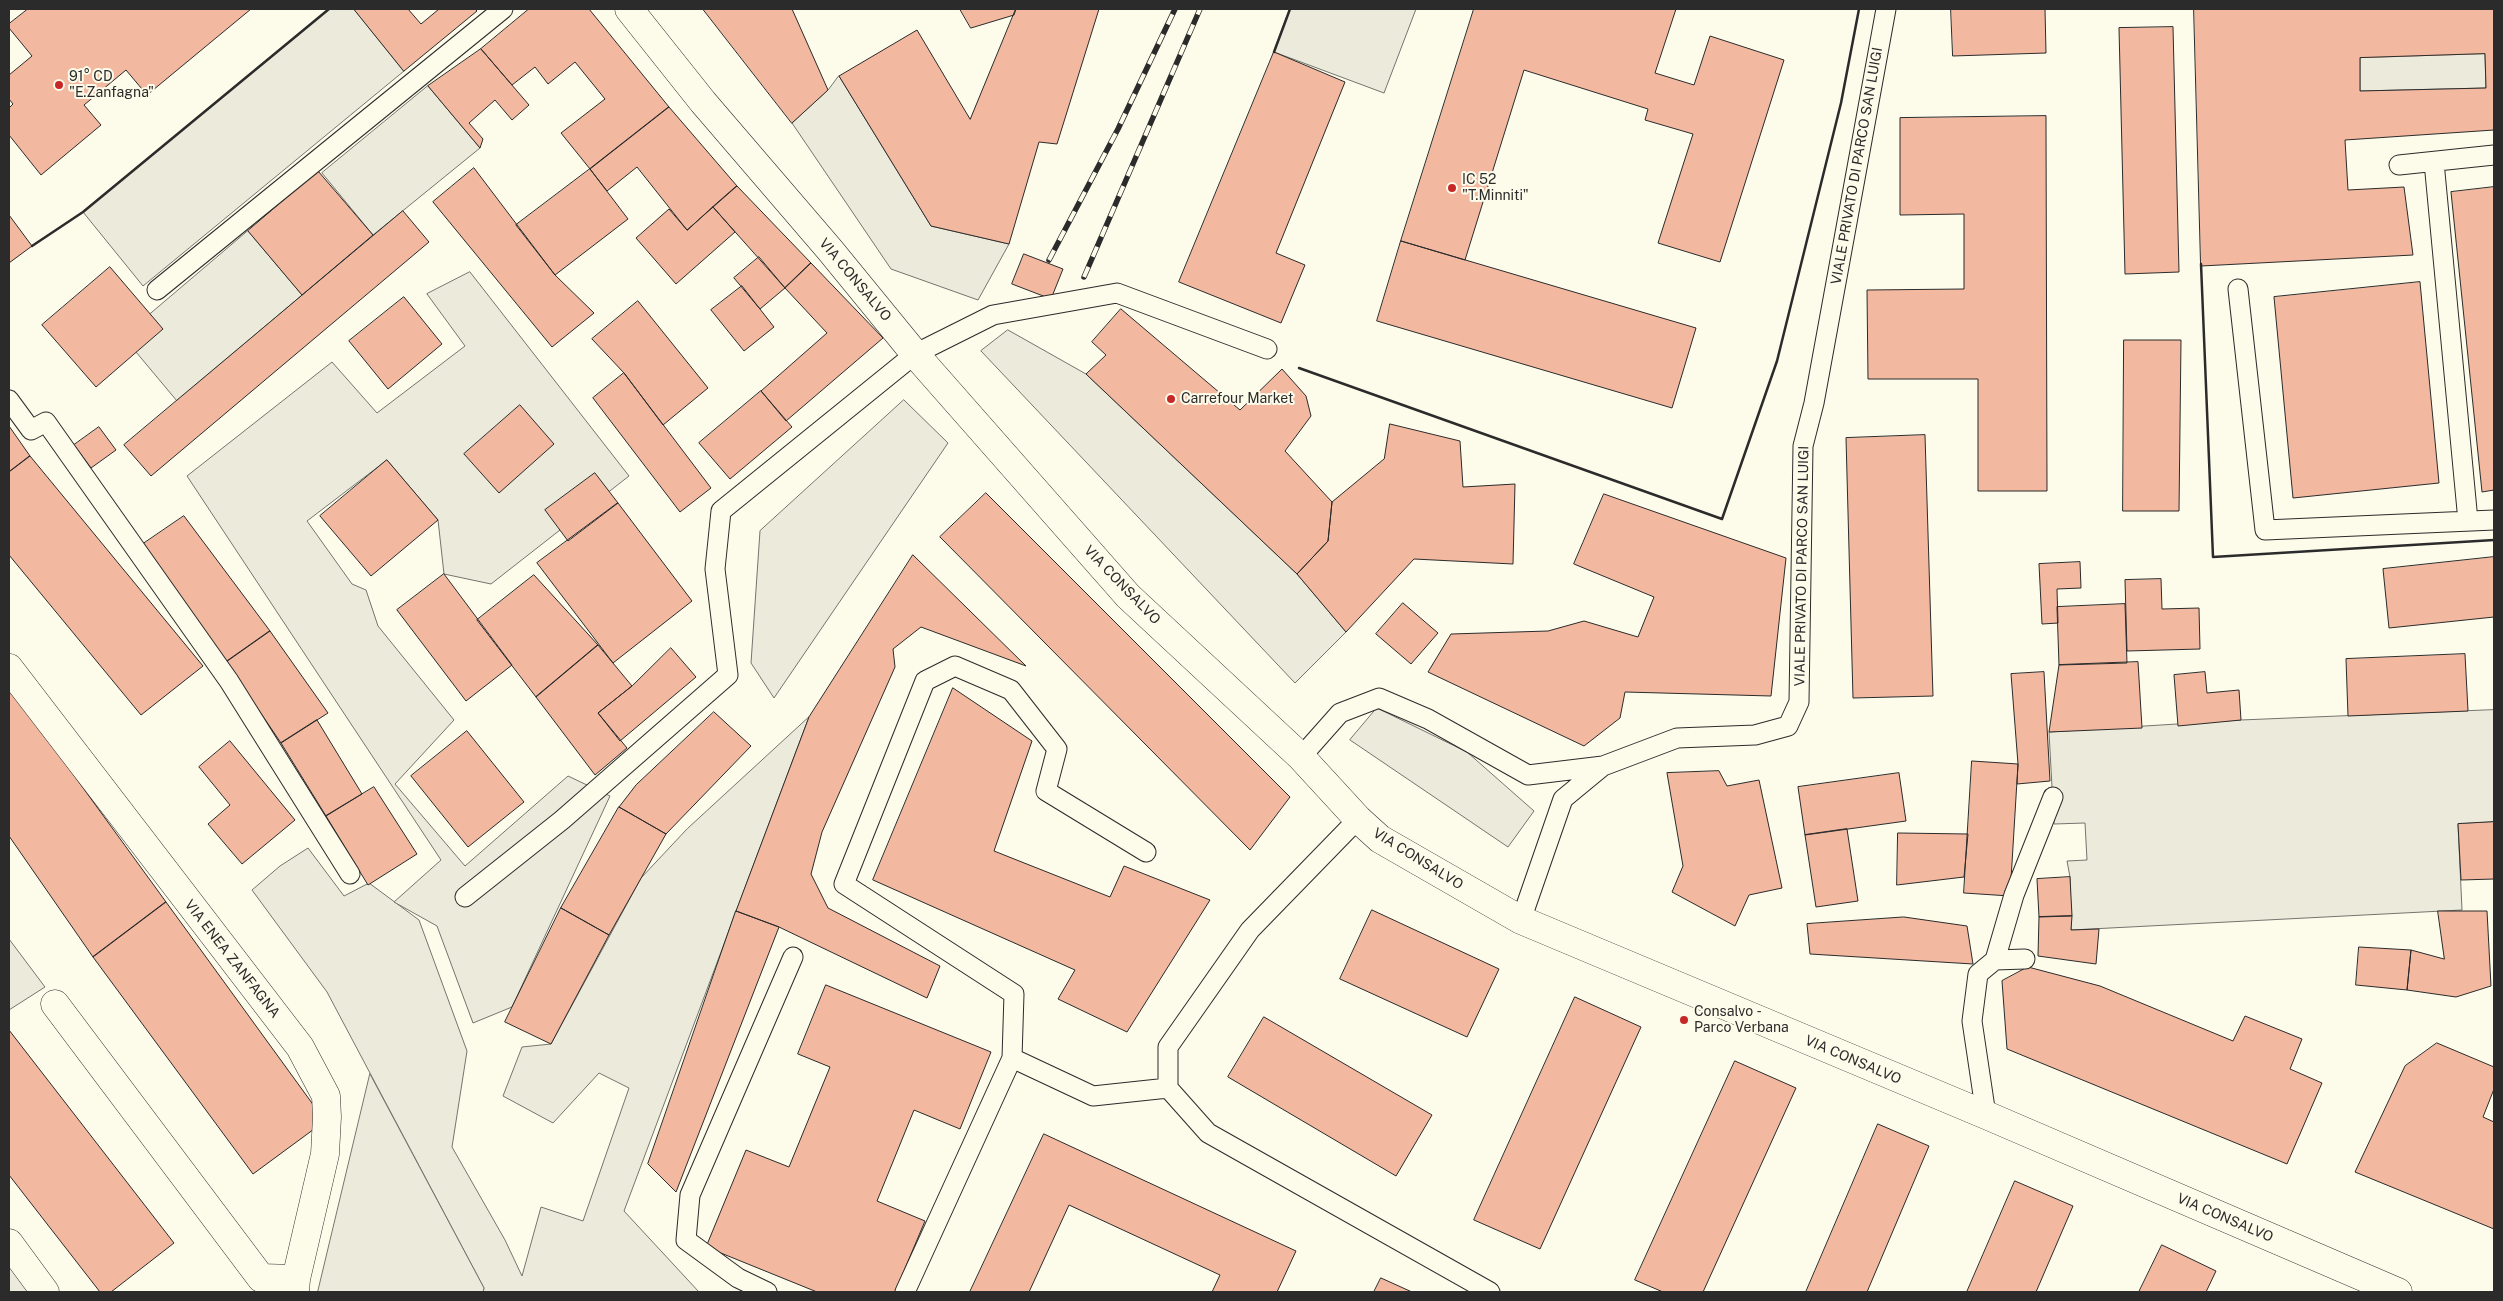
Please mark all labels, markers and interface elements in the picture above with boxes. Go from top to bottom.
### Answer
street label: VIALE PRIVATO DI PARCO SAN LUIGI [1828,46,1886,286]
place label: 91° CD "E.Zanfagna" [69,69,154,102]
marker: 91° CD "E.Zanfagna" [53,79,65,91]
place label: IC 52 "T.Minniti" [1462,172,1529,204]
marker: IC 52 "T.Minniti" [1446,182,1458,194]
street label: VIA CONSALVO [815,235,895,325]
place label: Carrefour Market [1181,391,1293,407]
marker: Carrefour Market [1165,393,1177,405]
street label: VIALE PRIVATO DI PARCO SAN LUIGI [1792,445,1812,687]
street label: VIA CONSALVO [1080,542,1164,628]
street label: VIA CONSALVO [1370,825,1466,893]
street label: VIA ENEA ZANFAGNA [181,897,283,1021]
place label: Consalvo - Parco Verbana [1694,1004,1789,1036]
marker: Consalvo - Parco Verbana [1678,1014,1690,1026]
street label: VIA CONSALVO [1802,1032,1904,1088]
street label: VIA CONSALVO [2174,1190,2276,1246]

